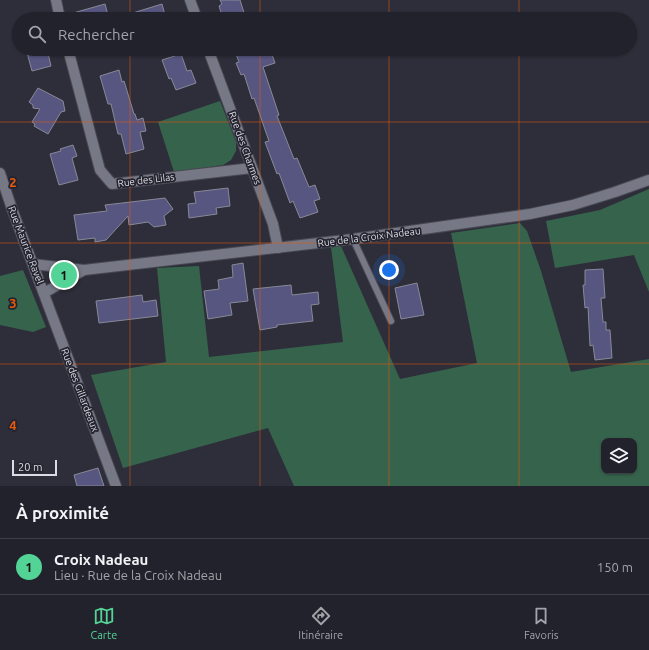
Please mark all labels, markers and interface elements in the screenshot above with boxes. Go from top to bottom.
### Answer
search box [12,12,637,56]
icon: search [26,23,48,45]
text: Rechercher [58,26,135,43]
street label: Rue des Charmes [227,110,263,186]
street label: Rue des Lilas [117,171,175,189]
text: 2 [9,175,17,189]
street label: Rue Maurice Ravel [6,205,46,286]
street label: Rue de la Croix Nadeau [317,225,421,249]
pin: 1 [51,260,77,290]
your location [379,260,399,280]
text: 3 [9,296,17,310]
street label: Rue des Gillardeaux [59,347,101,433]
text: 4 [9,418,17,432]
map controls [601,438,637,474]
button: layers [601,438,637,474]
scale bar [12,458,57,477]
text: 20 m [18,461,42,473]
text: À proximité [16,503,109,522]
text: Croix Nadeau [54,551,148,568]
text: 1 [25,560,33,574]
text: 150 m [597,560,633,574]
text: Lieu · Rue de la Croix Nadeau [54,568,222,582]
tab: Carte [90,605,117,641]
tab: Itinéraire [298,605,343,641]
tab: Favoris [524,605,559,641]

